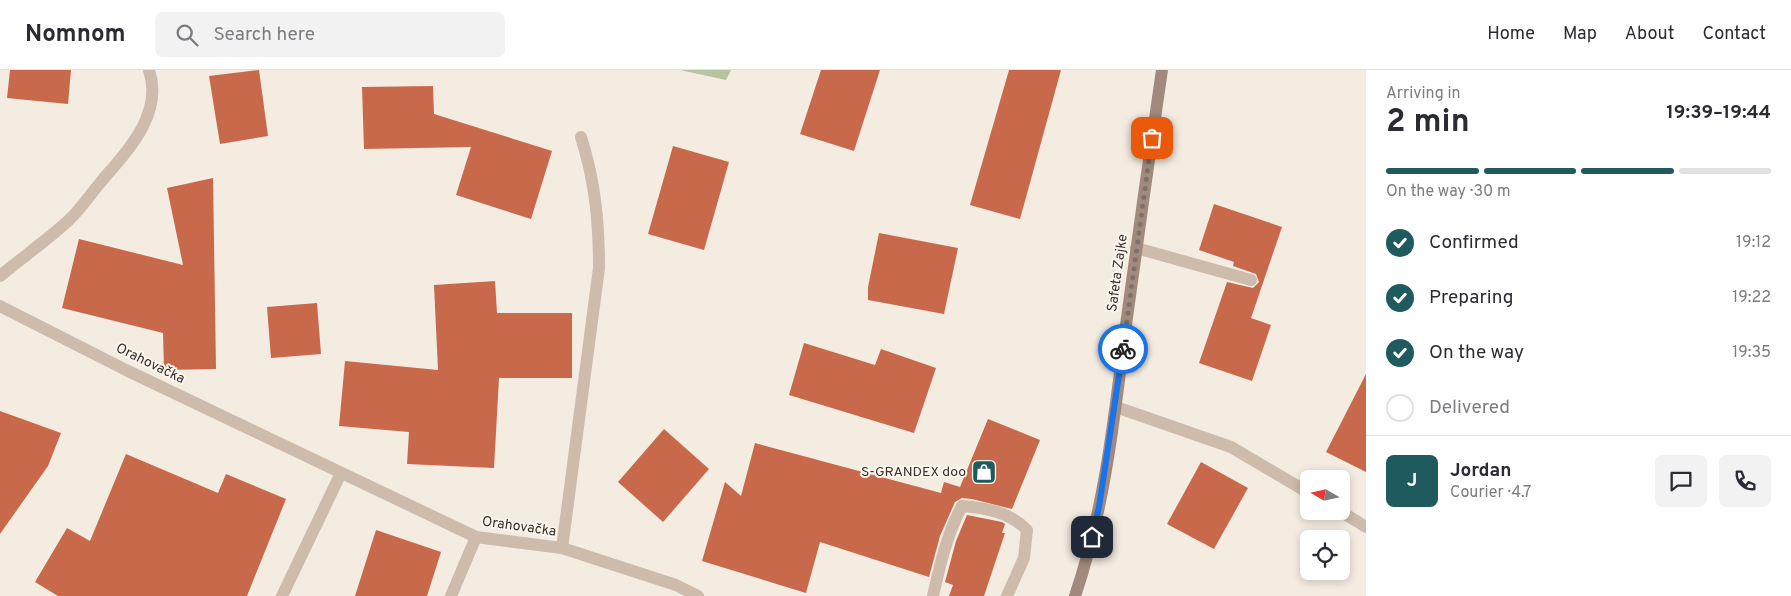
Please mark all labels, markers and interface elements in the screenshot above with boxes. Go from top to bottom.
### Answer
search box [155,12,505,57]
text: Nomnom [25,20,125,50]
icon: search [173,21,201,49]
text: Search here [213,23,315,47]
text: Home [1487,23,1535,46]
text: Map [1563,23,1597,46]
text: About [1625,23,1674,46]
text: Contact [1702,23,1766,46]
text: Arriving in [1386,84,1461,104]
text: 19:39–19:44 [1666,101,1771,125]
text: 2 min [1386,103,1470,143]
pin [1131,117,1173,159]
icon: bag [1138,124,1166,152]
text: On the way · 30 m [1386,182,1511,202]
icon: check [1386,229,1414,257]
text: Confirmed [1429,231,1519,255]
street label: Safeta Zajke [1104,233,1132,313]
text: 19:12 [1736,233,1771,253]
icon: check [1386,284,1414,312]
text: Preparing [1429,286,1513,310]
text: 19:22 [1732,288,1771,308]
courier [1098,324,1148,374]
icon: bike [1109,335,1137,363]
icon: check [1386,339,1414,367]
street label: Orahovačka [113,340,187,388]
text: On the way [1429,341,1524,365]
text: 19:35 [1732,343,1771,363]
text: Delivered [1429,396,1510,420]
button: chat [1655,455,1707,507]
button: phone [1719,455,1771,507]
shop icon: S-GRANDEX doo [971,459,997,485]
text: Jordan [1450,459,1512,483]
place label: S-GRANDEX doo [861,464,966,481]
text: J [1407,469,1417,493]
north arrow [1300,470,1350,520]
map controls [1300,470,1350,580]
text: Courier · 4.7 [1450,483,1531,503]
street label: Orahovačka [481,513,557,541]
pin [1071,516,1113,558]
icon: home [1078,523,1106,551]
button: locate [1300,530,1350,580]

